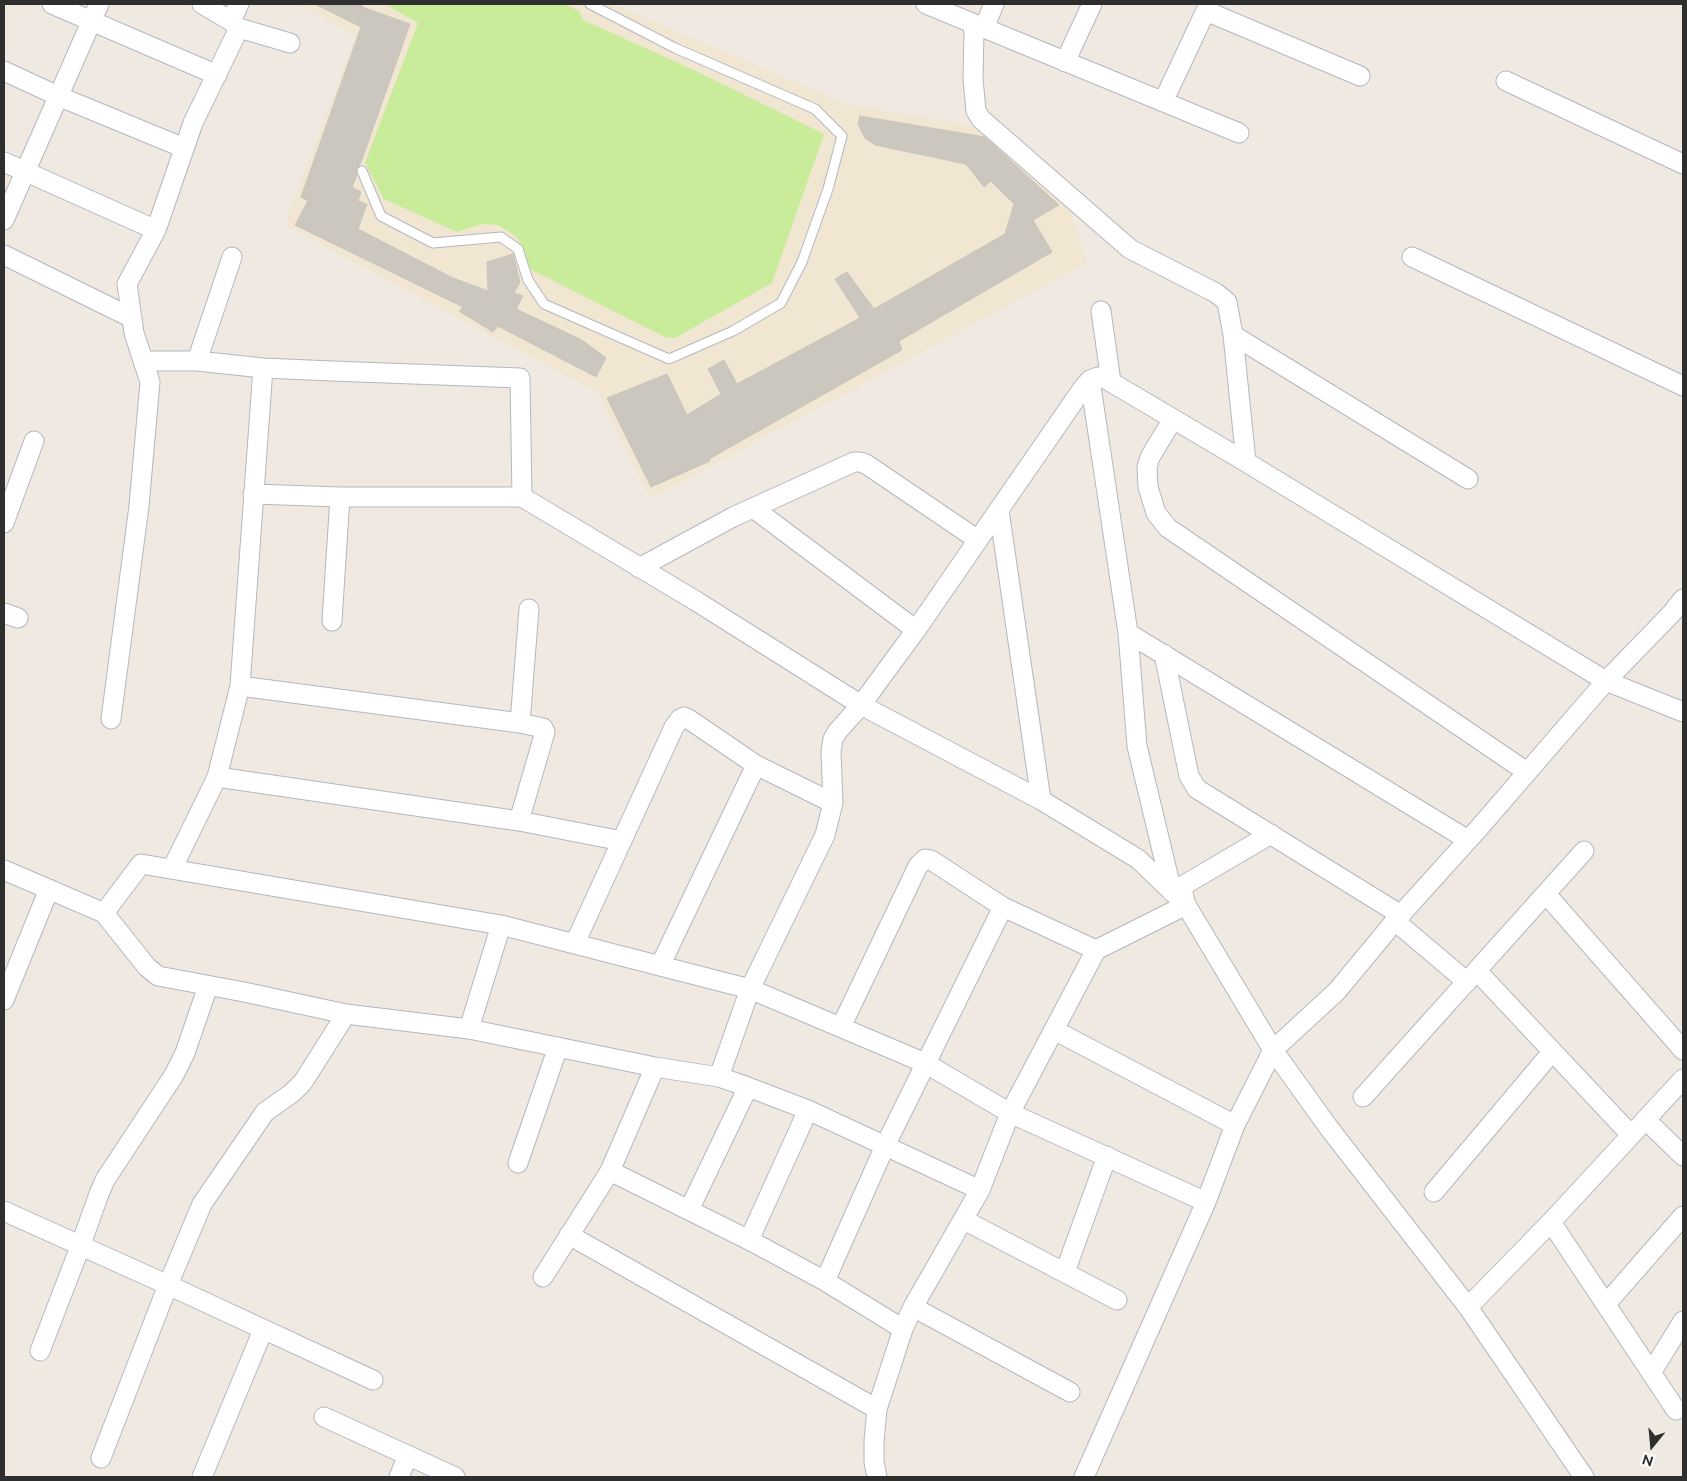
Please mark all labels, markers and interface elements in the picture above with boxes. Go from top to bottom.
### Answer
north arrow [1627,1421,1677,1471]
text: N [1640,1451,1655,1470]

